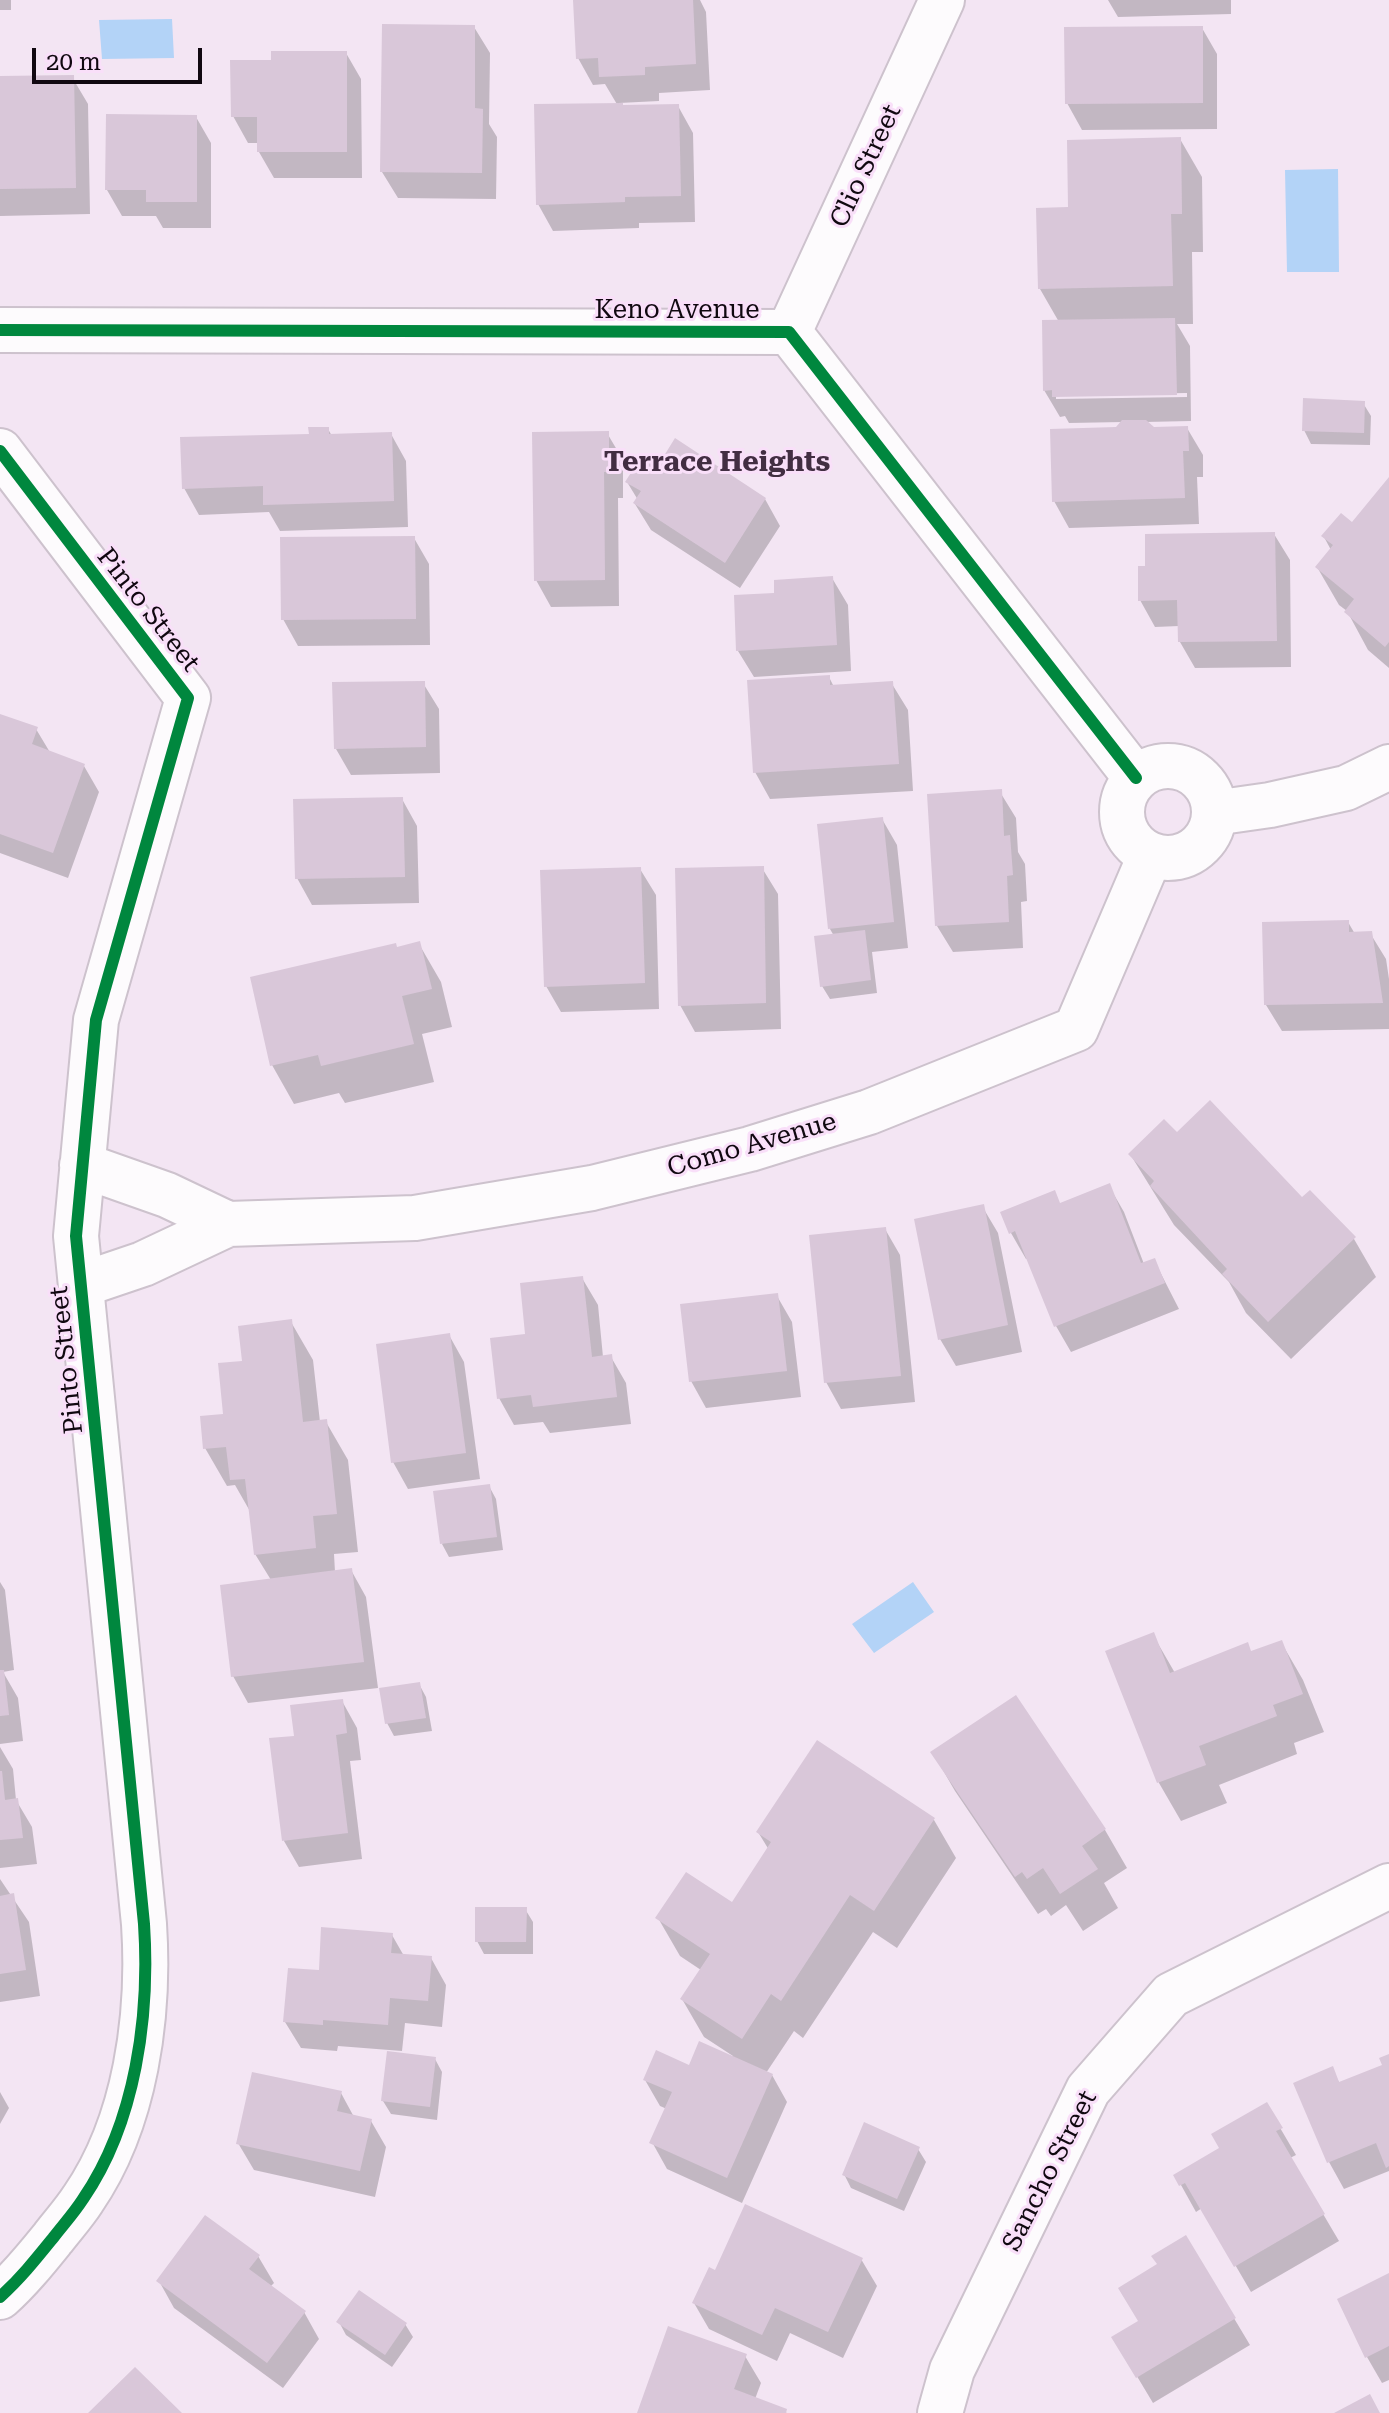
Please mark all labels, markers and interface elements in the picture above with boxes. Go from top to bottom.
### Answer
scale bar [36,32,206,82]
text: 20 m [46,48,101,76]
street label: Clio Street [824,100,908,232]
street label: Keno Avenue [594,294,760,326]
district label: Terrace Heights [604,446,830,480]
street label: Pinto Street [90,542,206,678]
street label: Como Avenue [664,1106,840,1184]
street label: Pinto Street [44,1285,90,1435]
street label: Sancho Street [996,2086,1104,2256]

